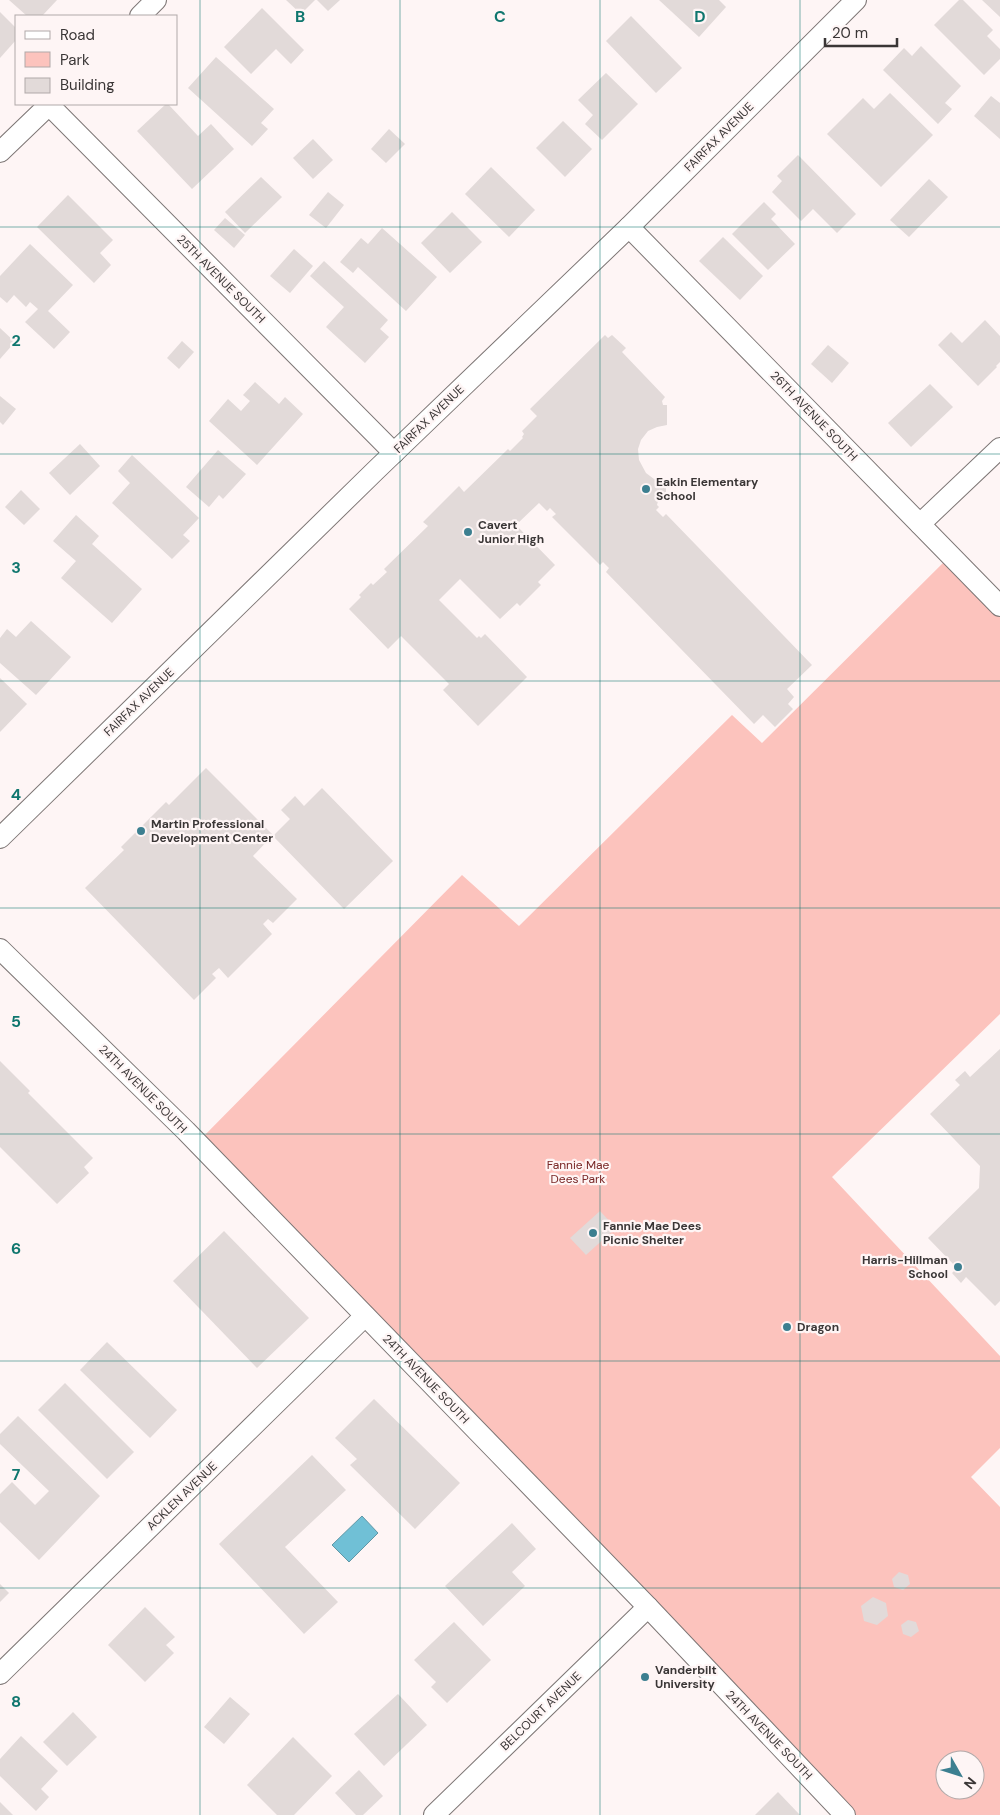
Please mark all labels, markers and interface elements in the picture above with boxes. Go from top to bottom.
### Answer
text: B [295,6,305,27]
text: C [494,6,506,27]
text: D [694,6,706,27]
legend [15,15,178,105]
scale bar [825,15,898,47]
text: 20 m [832,23,868,43]
text: Road [60,25,95,45]
text: Park [60,50,90,70]
text: Building [60,75,115,95]
street label: FAIRFAX AVENUE [681,99,757,175]
street label: 25TH AVENUE SOUTH [173,231,269,327]
text: 2 [11,330,21,351]
street label: 26TH AVENUE SOUTH [767,368,861,464]
street label: FAIRFAX AVENUE [390,381,468,457]
place label: Eakin Elementary School [656,474,759,504]
marker: Eakin Elementary School [640,483,652,495]
place label: Cavert Junior High [478,517,544,547]
marker: Cavert Junior High [462,526,474,538]
text: 3 [11,557,21,578]
street label: FAIRFAX AVENUE [100,664,178,740]
text: 4 [11,784,21,805]
place label: Martin Professional Development Center [151,816,273,846]
marker: Martin Professional Development Center [135,825,147,837]
text: 5 [11,1011,21,1032]
street label: 24TH AVENUE SOUTH [95,1041,191,1137]
park label: Fannie Mae Dees Park [547,1157,610,1187]
place label: Fannie Mae Dees Picnic Shelter [603,1218,701,1248]
marker: Fannie Mae Dees Picnic Shelter [587,1227,599,1239]
text: 6 [11,1238,21,1259]
place label: Harris-Hillman School [862,1252,948,1282]
marker: Harris-Hillman School [952,1261,964,1273]
place label: Dragon [797,1319,839,1335]
marker: Dragon [781,1321,793,1333]
street label: 24TH AVENUE SOUTH [379,1331,473,1427]
street label: ACKLEN AVENUE [143,1458,221,1534]
text: 7 [12,1464,21,1485]
place label: Vanderbilt University [655,1662,717,1692]
street label: BELCOURT AVENUE [497,1668,585,1754]
marker: Vanderbilt University [639,1671,651,1683]
street label: 24TH AVENUE SOUTH [722,1687,816,1783]
text: 8 [11,1691,21,1712]
north arrow [935,1750,985,1800]
text: N [960,1774,980,1793]

